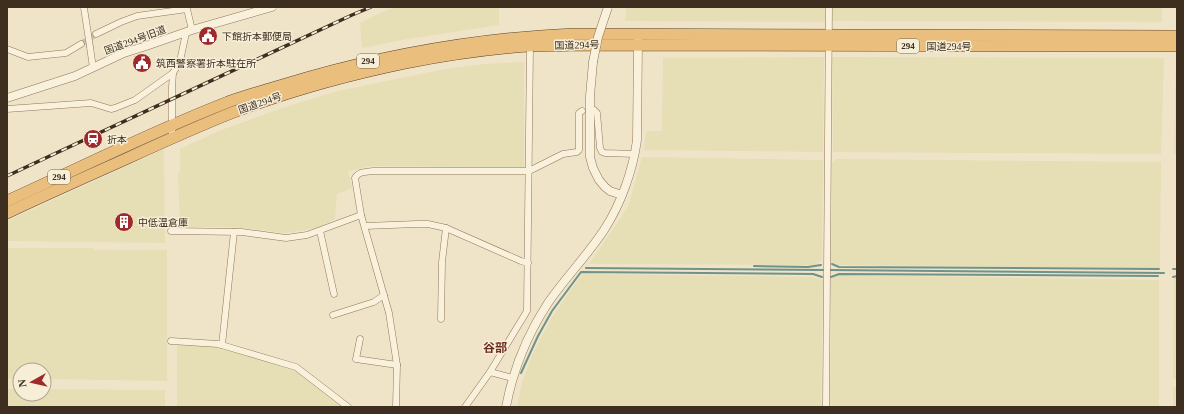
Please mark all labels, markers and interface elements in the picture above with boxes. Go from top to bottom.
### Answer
street label: 国道294号旧道 [103,24,167,56]
public building icon: 下館折本郵便局 [197,25,219,47]
place label: 下館折本郵便局 [222,31,292,42]
street label: 国道294号 [554,39,600,51]
road number: 294 [897,39,919,53]
street label: 国道294号 [927,41,972,52]
public building icon: 筑西警察署折本駐在所 [131,52,153,74]
road number: 294 [357,54,379,68]
place label: 筑西警察署折本駐在所 [156,58,256,69]
street label: 国道294号 [237,90,283,116]
station icon: 折本 [82,128,104,150]
place label: 折本 [107,134,127,145]
road number: 294 [48,170,70,184]
building icon: 中低温倉庫 [113,211,135,233]
place label: 中低温倉庫 [138,217,188,228]
district label: 谷部 [483,341,507,355]
north arrow [12,362,52,402]
text: N [16,379,29,388]

